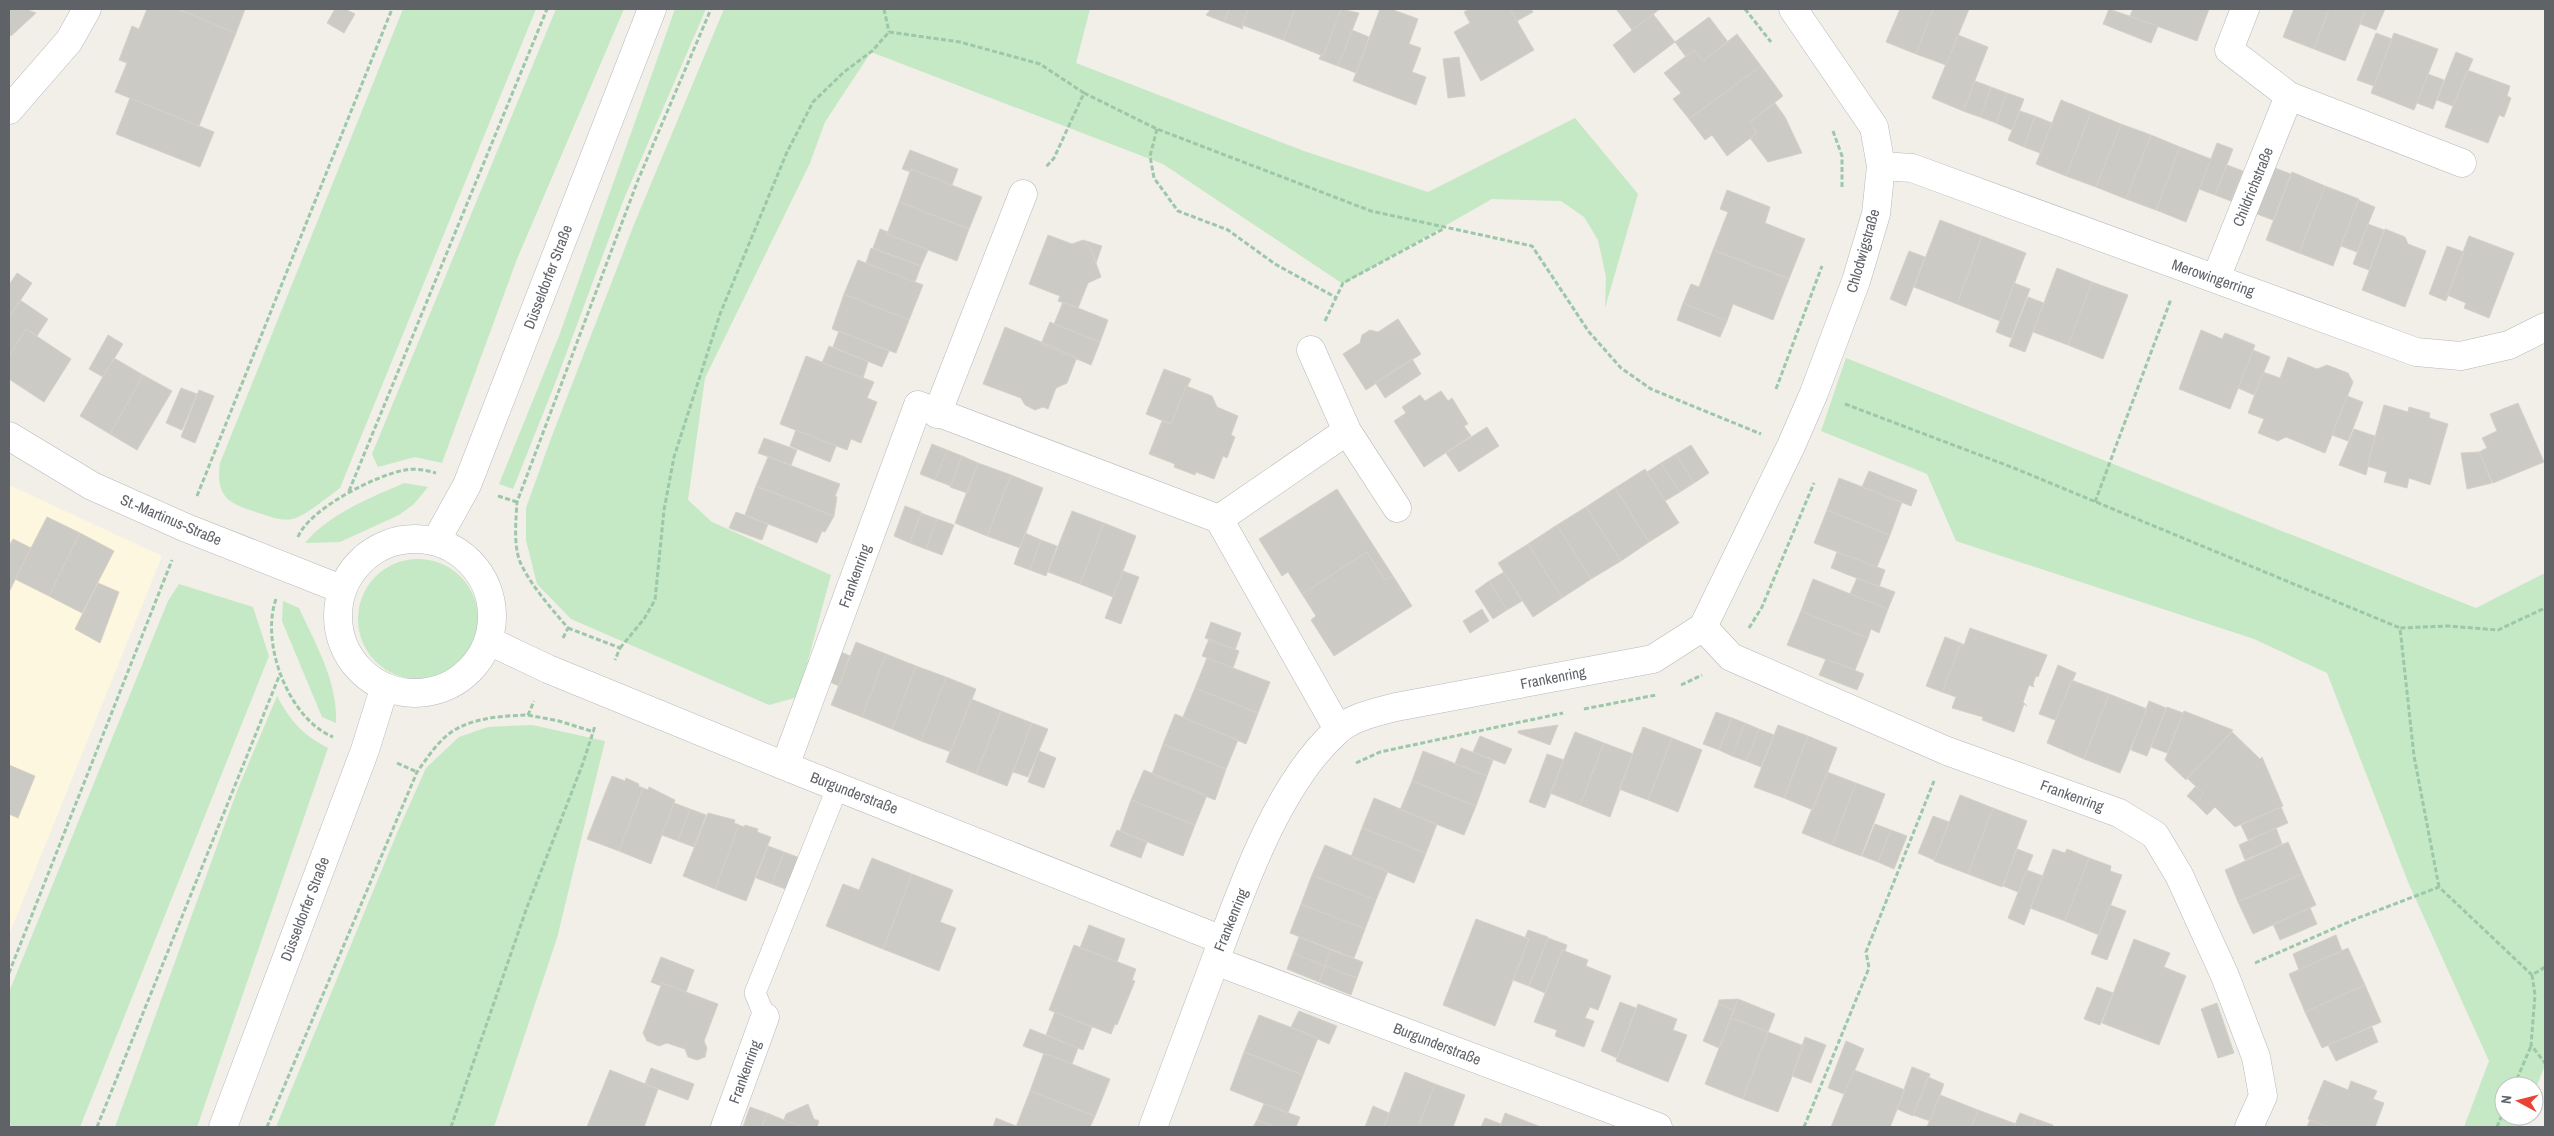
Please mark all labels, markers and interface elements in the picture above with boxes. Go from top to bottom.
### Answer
street label: Childrichstraße [2227,144,2278,230]
street label: Chlodwigstraße [1841,206,1885,295]
street label: Düsseldorfer Straße [518,222,577,332]
street label: Merowingerring [2169,254,2257,302]
street label: St.-Martinus-Straße [117,489,225,550]
street label: Frankenring [833,541,876,611]
street label: Frankenring [1518,661,1588,694]
street label: Burgunderstraße [807,766,901,819]
street label: Frankenring [2037,774,2107,817]
street label: Düsseldorfer Straße [275,854,334,964]
street label: Frankenring [1208,885,1253,954]
street label: Burgunderstraße [1390,1017,1484,1070]
street label: Frankenring [723,1037,766,1107]
north arrow [2494,1076,2544,1126]
text: N [2497,1094,2516,1105]

